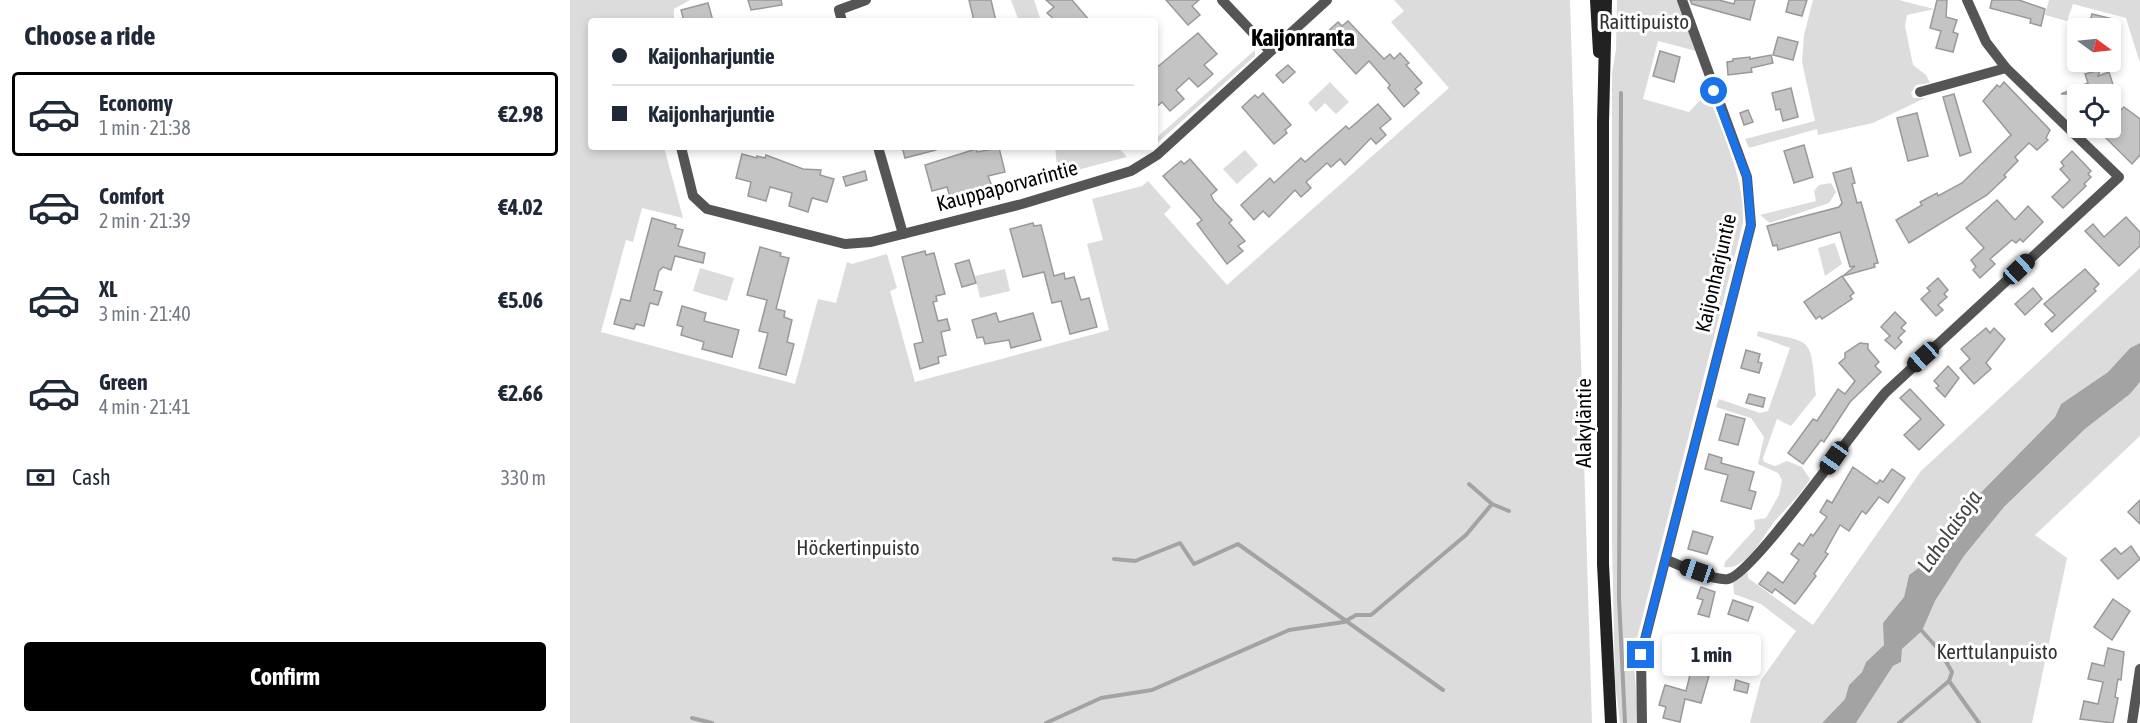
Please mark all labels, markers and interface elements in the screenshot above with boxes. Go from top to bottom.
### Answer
park label: Raittipuisto [1599,9,1689,33]
north arrow [2067,18,2121,72]
map controls [2067,18,2121,138]
text: Choose a ride [24,20,156,51]
district label: Kaijonranta [1251,24,1355,51]
text: Kaijonharjuntie [648,43,775,69]
route start [1700,77,1727,104]
button: locate [2067,84,2121,138]
icon: car [27,87,81,141]
text: Economy [99,90,173,116]
text: €2.98 [498,101,543,127]
text: Kaijonharjuntie [648,101,775,127]
text: 1 min · 21:38 [99,116,191,139]
street label: Kauppaporvarintie [933,155,1080,215]
icon: car [27,180,81,234]
text: Comfort [99,183,164,209]
text: €4.02 [498,194,543,220]
text: 2 min · 21:39 [99,209,191,232]
street label: Kaijonharjuntie [1690,211,1740,334]
car [2000,250,2038,288]
icon: car [27,273,81,327]
text: XL [99,276,117,302]
text: €5.06 [498,287,543,313]
text: 3 min · 21:40 [99,302,191,325]
car [1904,338,1942,376]
icon: car [27,366,81,420]
text: Green [99,369,148,395]
street label: Alakyläntie [1571,378,1595,468]
text: €2.66 [498,380,543,406]
text: 4 min · 21:41 [99,395,191,418]
car [1816,438,1852,478]
icon: cash [24,461,57,494]
text: Cash [72,464,111,490]
text: 330 m [501,466,546,489]
water label: Laholaisoja [1911,485,1987,577]
park label: Höckertinpuisto [796,535,920,559]
car [1677,557,1717,585]
callout: 1 min [1662,634,1761,676]
park label: Kerttulanpuisto [1936,639,2058,663]
route end [1627,641,1654,668]
button: Confirm [24,642,546,711]
text: 1 min [1691,643,1732,666]

